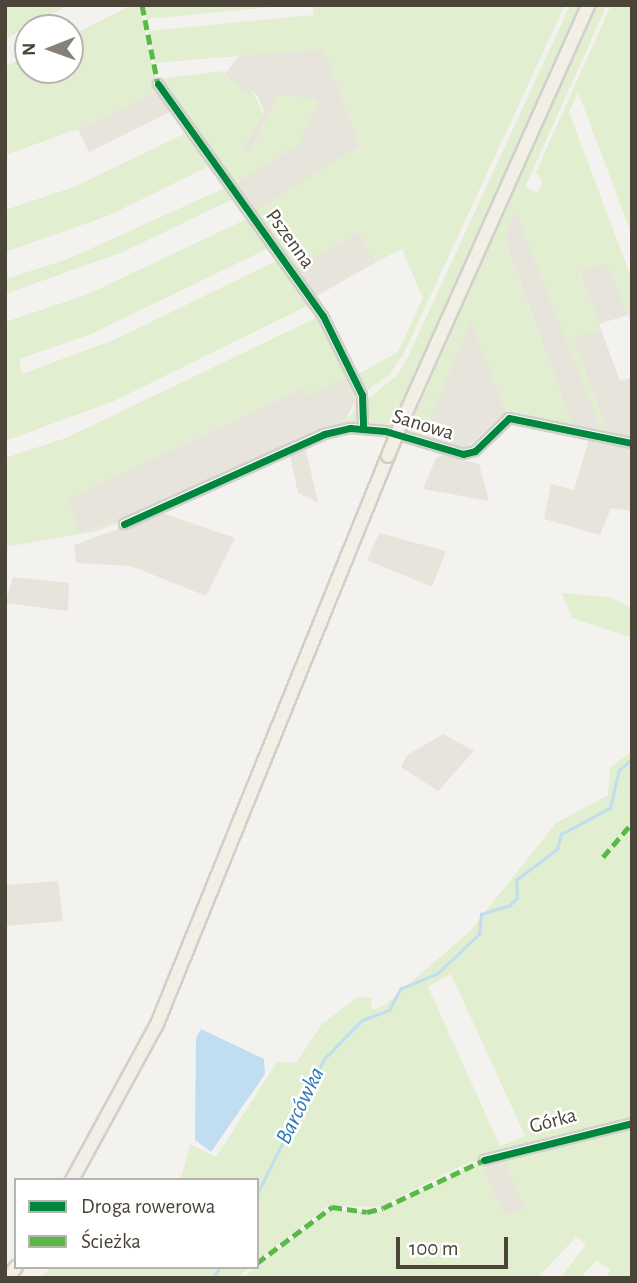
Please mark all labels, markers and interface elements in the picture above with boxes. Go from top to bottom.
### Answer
north arrow [14,14,84,84]
text: N [20,43,39,56]
street label: Pszenna [260,204,320,274]
street label: Sanowa [389,404,457,446]
water label: Barcówka [271,1063,331,1149]
street label: Górka [527,1103,579,1139]
legend [14,1178,259,1269]
text: Droga rowerowa [81,1196,215,1217]
scale bar [399,1224,511,1268]
text: Ścieżka [81,1231,141,1252]
text: 100 m [409,1238,459,1259]

